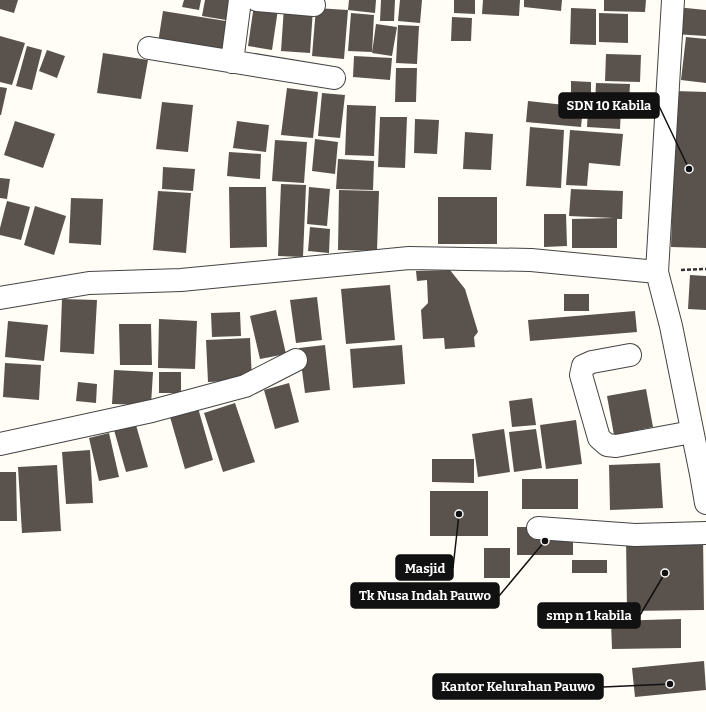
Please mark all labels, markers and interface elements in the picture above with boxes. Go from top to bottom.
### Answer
callout: SDN 10 Kabila [559,93,659,118]
text: SDN 10 Kabila [567,98,652,113]
callout: Masjid [396,555,453,580]
text: Masjid [405,561,445,577]
callout: Tk Nusa Indah Pauwo [351,583,499,608]
text: Tk Nusa Indah Pauwo [359,588,492,603]
callout: smp n 1 kabila [538,603,640,628]
text: smp n 1 kabila [546,608,632,623]
callout: Kantor Kelurahan Pauwo [433,674,603,699]
text: Kantor Kelurahan Pauwo [441,679,596,694]

